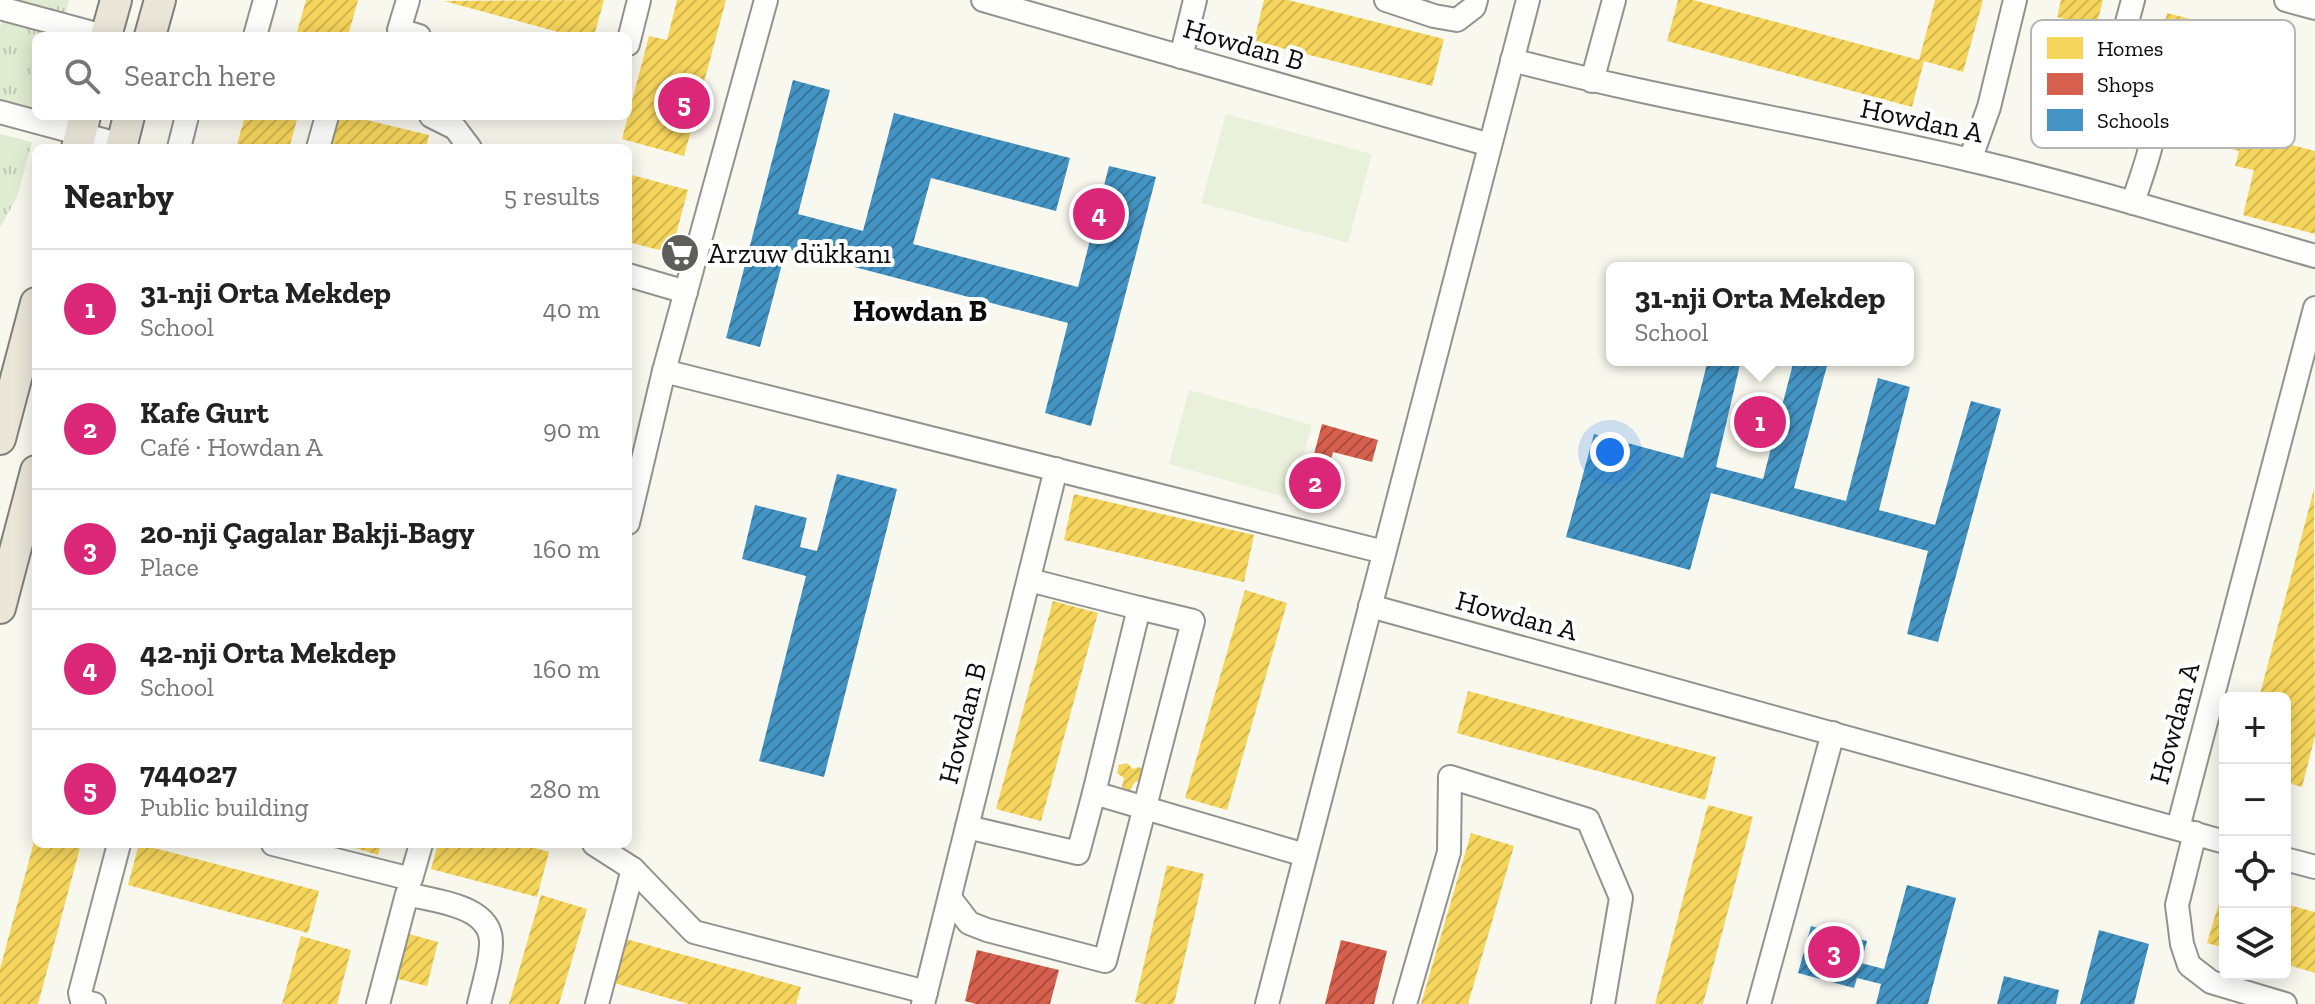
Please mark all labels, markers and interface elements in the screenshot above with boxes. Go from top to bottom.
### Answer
street label: Howdan B [1180,12,1308,77]
legend [2031,20,2295,148]
search box [32,32,632,120]
text: Homes [2097,35,2163,62]
icon: search [60,54,104,98]
text: Search here [124,58,276,94]
text: Shops [2097,71,2154,98]
pin: 5 [658,73,710,133]
street label: Howdan A [1858,91,1987,150]
text: Schools [2097,107,2169,134]
text: Nearby [64,176,174,217]
text: 5 results [504,180,600,212]
pin: 4 [1073,184,1125,244]
supermarket icon: Arzuw dükkanı [659,232,701,274]
place label: Arzuw dükkanı [708,237,891,270]
popup [1606,262,1914,366]
text: 31-nji Orta Mekdep [140,275,391,311]
text: 31-nji Orta Mekdep [1635,280,1885,316]
text: 1 [85,293,95,325]
text: 40 m [543,293,600,325]
district label: Howdan B [853,293,987,329]
text: School [140,311,214,343]
text: School [1635,316,1709,348]
pin: 1 [1734,392,1786,452]
text: Kafe Gurt [140,395,269,431]
text: 2 [83,413,97,445]
text: 90 m [543,413,600,445]
text: Café · Howdan A [140,431,323,463]
your location [1590,432,1630,472]
pin: 2 [1289,453,1341,513]
text: 20-nji Çagalar Bakji-Bagy [140,515,474,551]
text: 3 [83,533,97,565]
text: 160 m [533,533,600,565]
text: Place [140,551,199,583]
street label: Howdan A [1453,583,1582,648]
text: 42-nji Orta Mekdep [140,635,396,671]
text: 4 [83,653,97,685]
text: 160 m [533,653,600,685]
street label: Howdan A [2142,658,2207,787]
street label: Howdan B [931,659,993,787]
text: School [140,671,214,703]
map controls [2219,692,2291,980]
button: + [2219,692,2291,764]
text: 744027 [140,755,237,791]
button: − [2219,764,2291,836]
text: 5 [83,773,97,805]
text: 280 m [529,773,600,805]
text: Public building [140,791,309,823]
button: locate [2219,836,2291,908]
button: layers [2219,908,2291,980]
pin: 3 [1808,922,1860,982]

